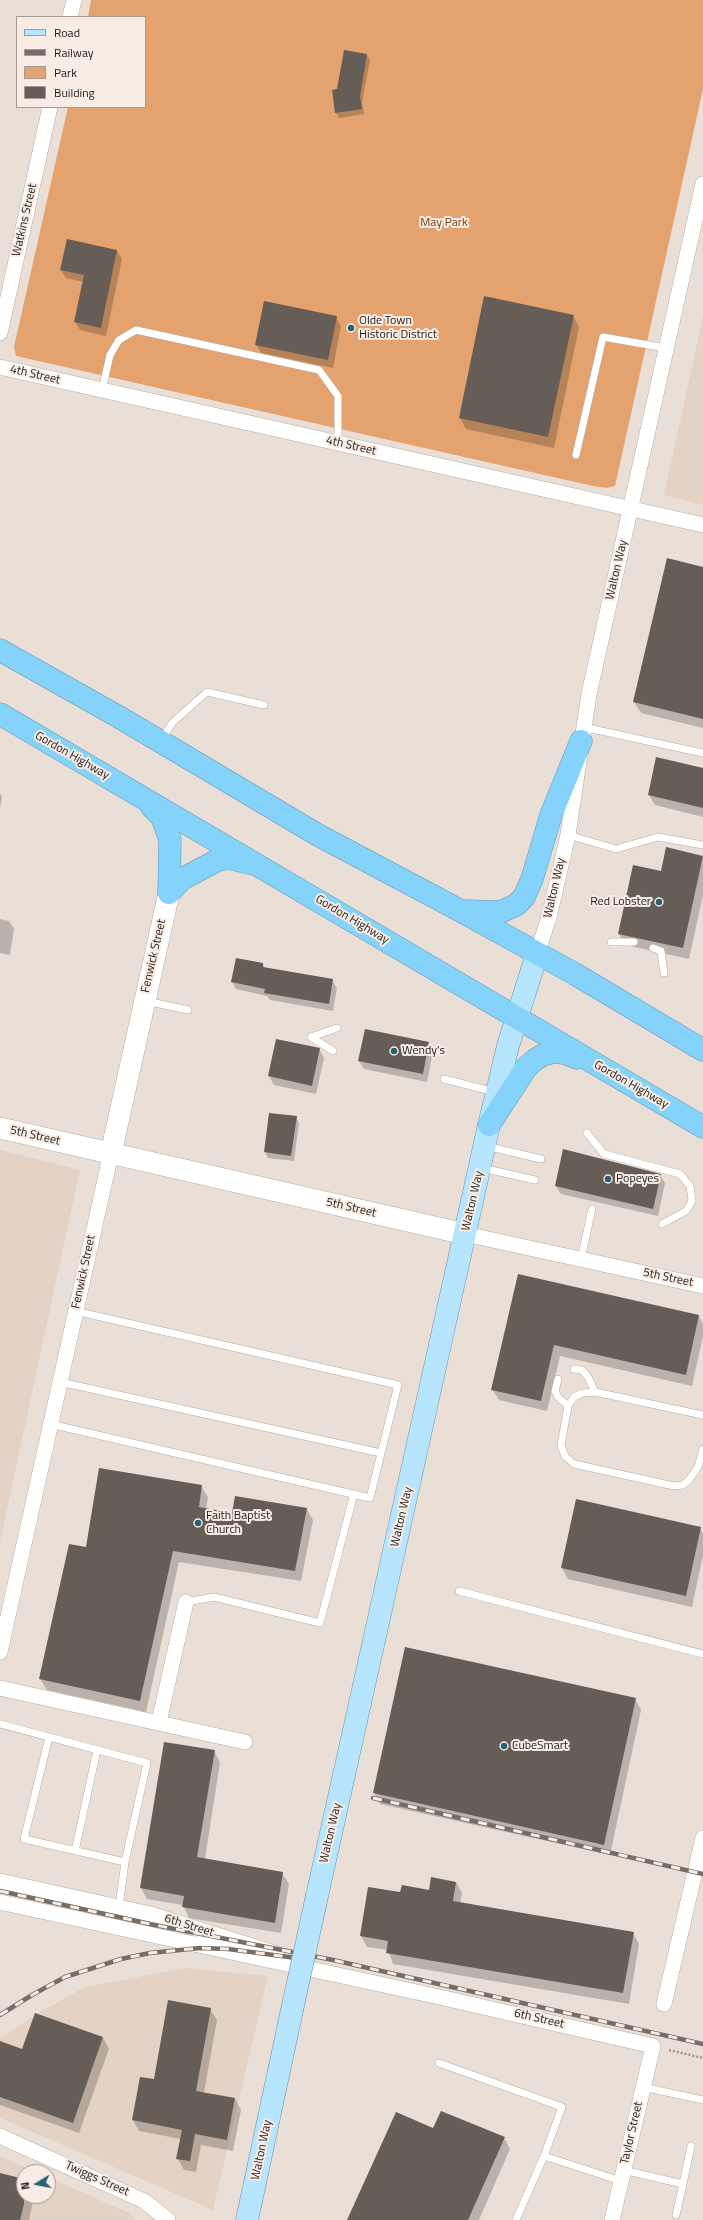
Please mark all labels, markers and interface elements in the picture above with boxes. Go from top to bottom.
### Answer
legend [16,16,146,108]
text: Road [54,23,80,42]
text: Railway [54,43,94,62]
text: Park [54,63,77,82]
text: Building [54,83,95,102]
street label: Watkins Street [10,182,40,258]
park label: May Park [420,216,468,230]
place label: Olde Town Historic District [359,314,437,342]
marker: Olde Town Historic District [346,323,356,333]
street label: 4th Street [9,362,61,388]
street label: 4th Street [325,433,377,459]
street label: Walton Way [603,539,631,601]
street label: Gordon Highway [32,729,112,783]
street label: Walton Way [541,857,569,919]
street label: Gordon Highway [312,892,392,948]
place label: Red Lobster [590,895,651,909]
marker: Red Lobster [654,897,664,907]
street label: Fenwick Street [139,918,169,994]
place label: Wendy's [402,1044,445,1058]
marker: Wendy's [389,1046,399,1056]
street label: Gordon Highway [591,1058,671,1112]
street label: 5th Street [9,1123,61,1149]
street label: Walton Way [459,1170,487,1232]
place label: Popeyes [616,1172,659,1186]
marker: Popeyes [603,1174,613,1184]
street label: 5th Street [325,1195,377,1221]
street label: Fenwick Street [69,1234,99,1310]
street label: 5th Street [642,1266,694,1290]
street label: Walton Way [388,1486,416,1548]
place label: Faith Baptist Church [206,1509,270,1537]
marker: Faith Baptist Church [193,1518,203,1528]
place label: CubeSmart [512,1739,568,1753]
marker: CubeSmart [499,1741,509,1751]
street label: Walton Way [317,1802,345,1864]
street label: 6th Street [163,1912,215,1940]
street label: 6th Street [513,2006,565,2032]
street label: Taylor Street [618,2100,646,2166]
street label: Walton Way [249,2119,275,2181]
street label: Twiggs Street [63,2158,131,2200]
north arrow [16,2164,56,2204]
text: N [17,2181,34,2191]

